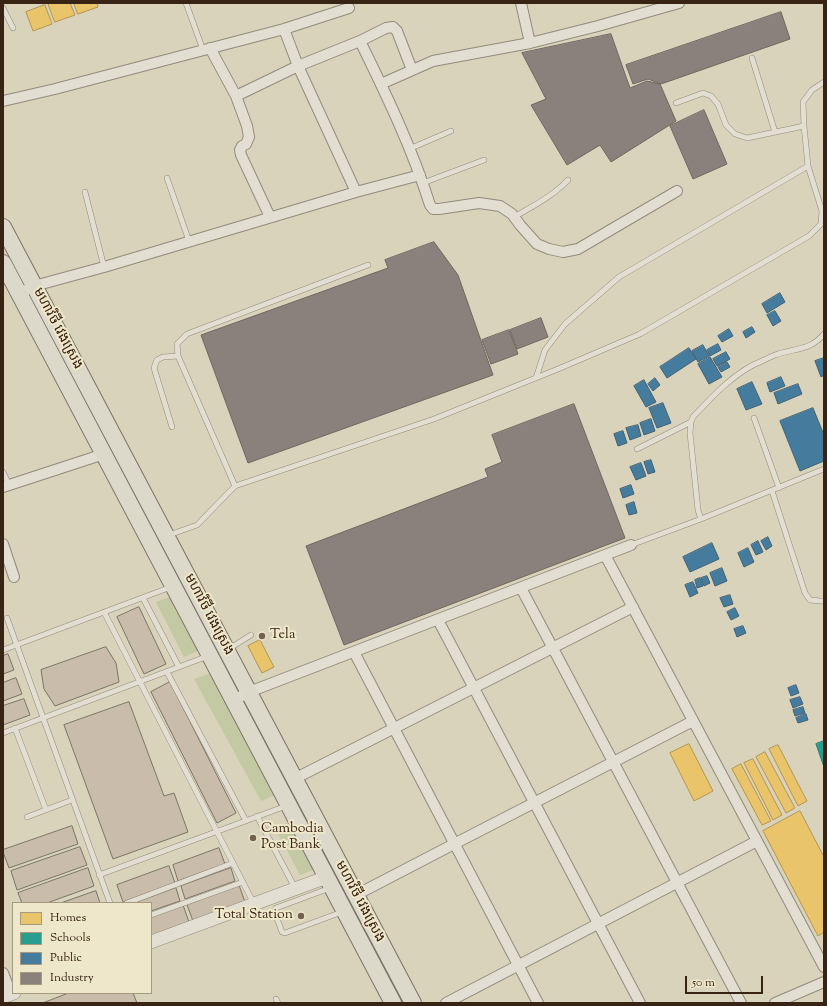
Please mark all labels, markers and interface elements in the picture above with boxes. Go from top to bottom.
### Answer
street label: មហាវិថី វេងស្រេង [29,285,85,373]
street label: មហាវិថី វេងស្រេង [180,571,236,659]
place label: Tela [270,628,295,644]
marker: Tela [257,631,267,641]
place label: Cambodia Post Bank [261,822,324,854]
marker: Cambodia Post Bank [248,833,258,843]
street label: មហាវិថី វេងស្រេង [331,858,387,946]
legend [12,902,152,994]
place label: Total Station [215,908,293,924]
text: Homes [50,909,86,927]
marker: Total Station [296,911,306,921]
text: Schools [50,929,91,947]
text: Public [50,949,82,967]
scale bar [687,968,765,994]
text: Industry [50,969,94,987]
text: 50 m [692,974,715,992]

